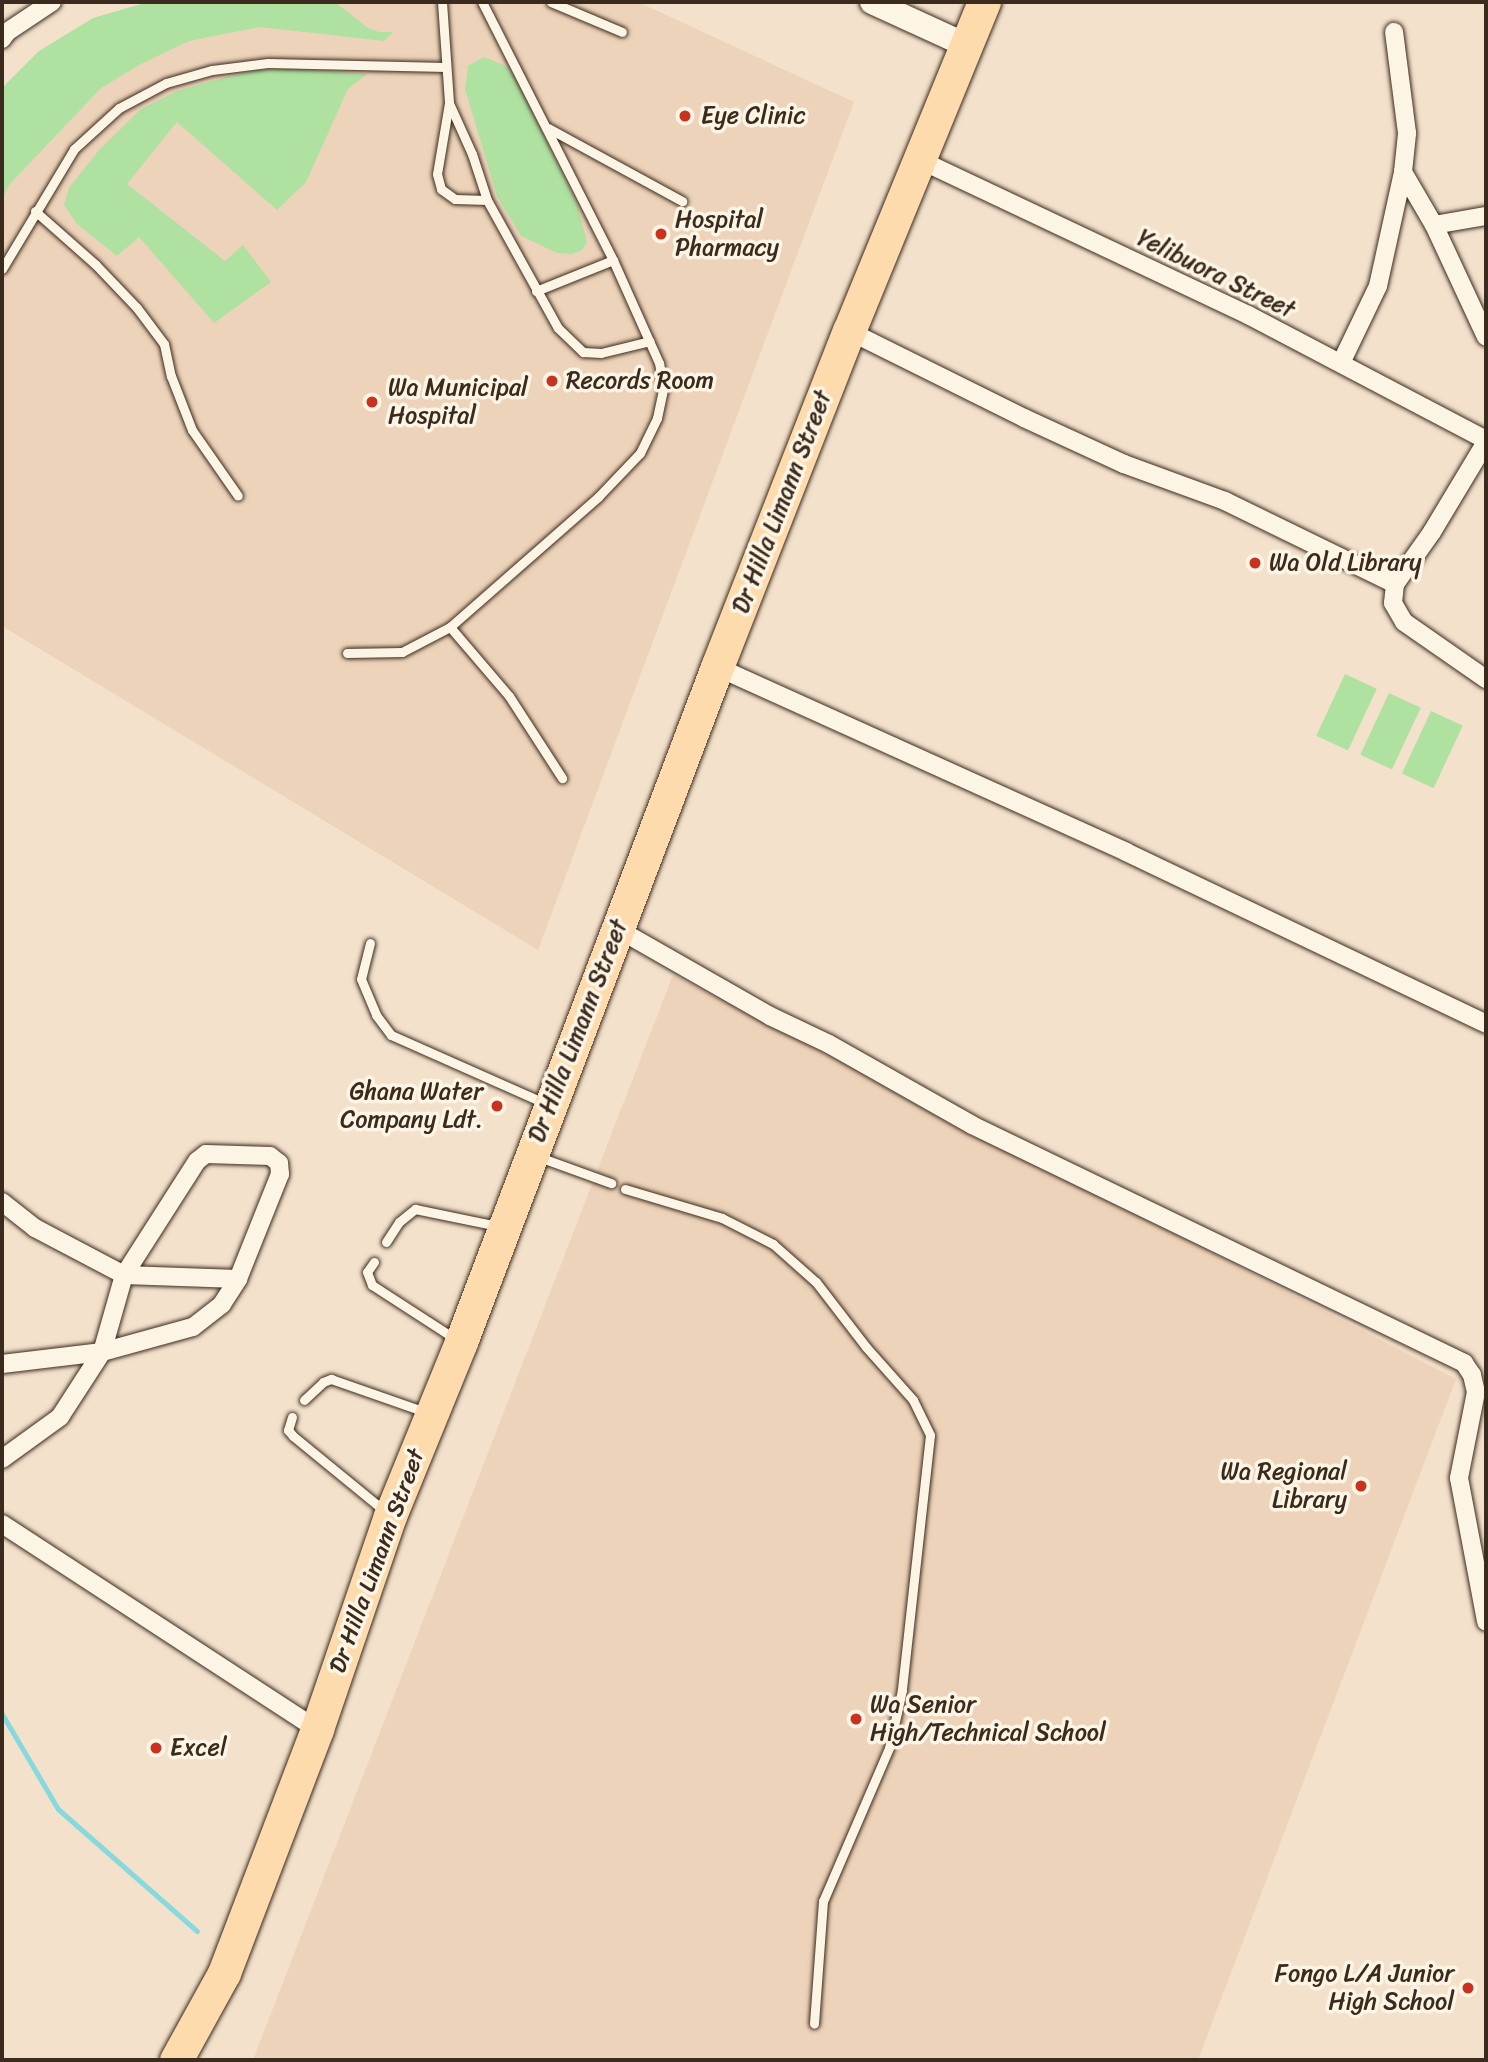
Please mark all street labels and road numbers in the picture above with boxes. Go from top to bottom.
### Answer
street label: Yelibuora Street [1132,223,1300,325]
street label: Dr Hilla Limann Street [726,387,838,617]
street label: Dr Hilla Limann Street [522,916,634,1146]
street label: Dr Hilla Limann Street [323,1445,431,1677]

